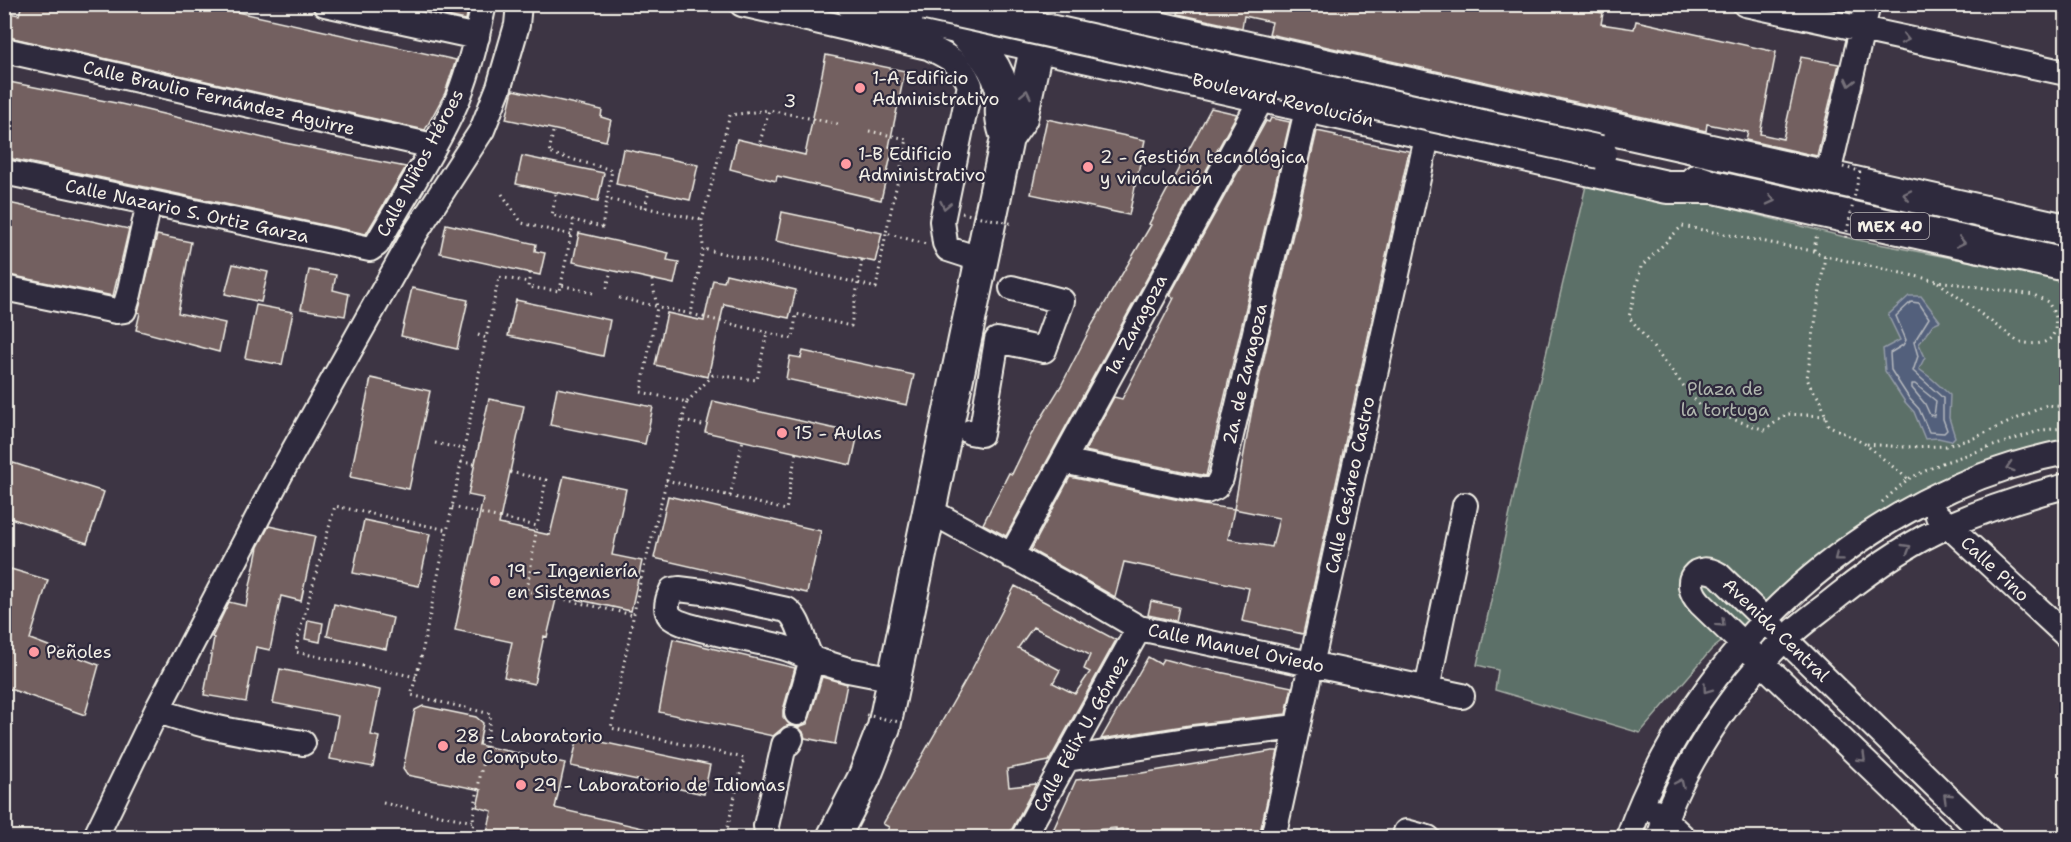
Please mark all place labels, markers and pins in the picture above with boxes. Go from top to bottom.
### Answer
place label: 1-A Edificio Administrativo [872,66,1000,111]
marker: 1-A Edificio Administrativo [853,81,867,95]
place label: 1-B Edificio Administrativo [858,142,986,187]
place label: 2 - Gestión tecnológica y vinculación [1100,145,1305,190]
marker: 1-B Edificio Administrativo [839,157,853,171]
marker: 2 - Gestión tecnológica y vinculación [1081,160,1095,174]
place label: 15 - Aulas [794,421,882,445]
marker: 15 - Aulas [775,426,789,440]
place label: 19 - Ingeniería en Sistemas [507,559,638,604]
marker: 19 - Ingeniería en Sistemas [488,574,502,588]
place label: Peñoles [46,640,112,664]
marker: Peñoles [27,645,41,659]
place label: 28 - Laboratorio de Computo [455,724,603,769]
marker: 28 - Laboratorio de Computo [436,739,450,753]
place label: 29 - Laboratorio de Idiomas [533,773,786,797]
marker: 29 - Laboratorio de Idiomas [514,778,528,792]

